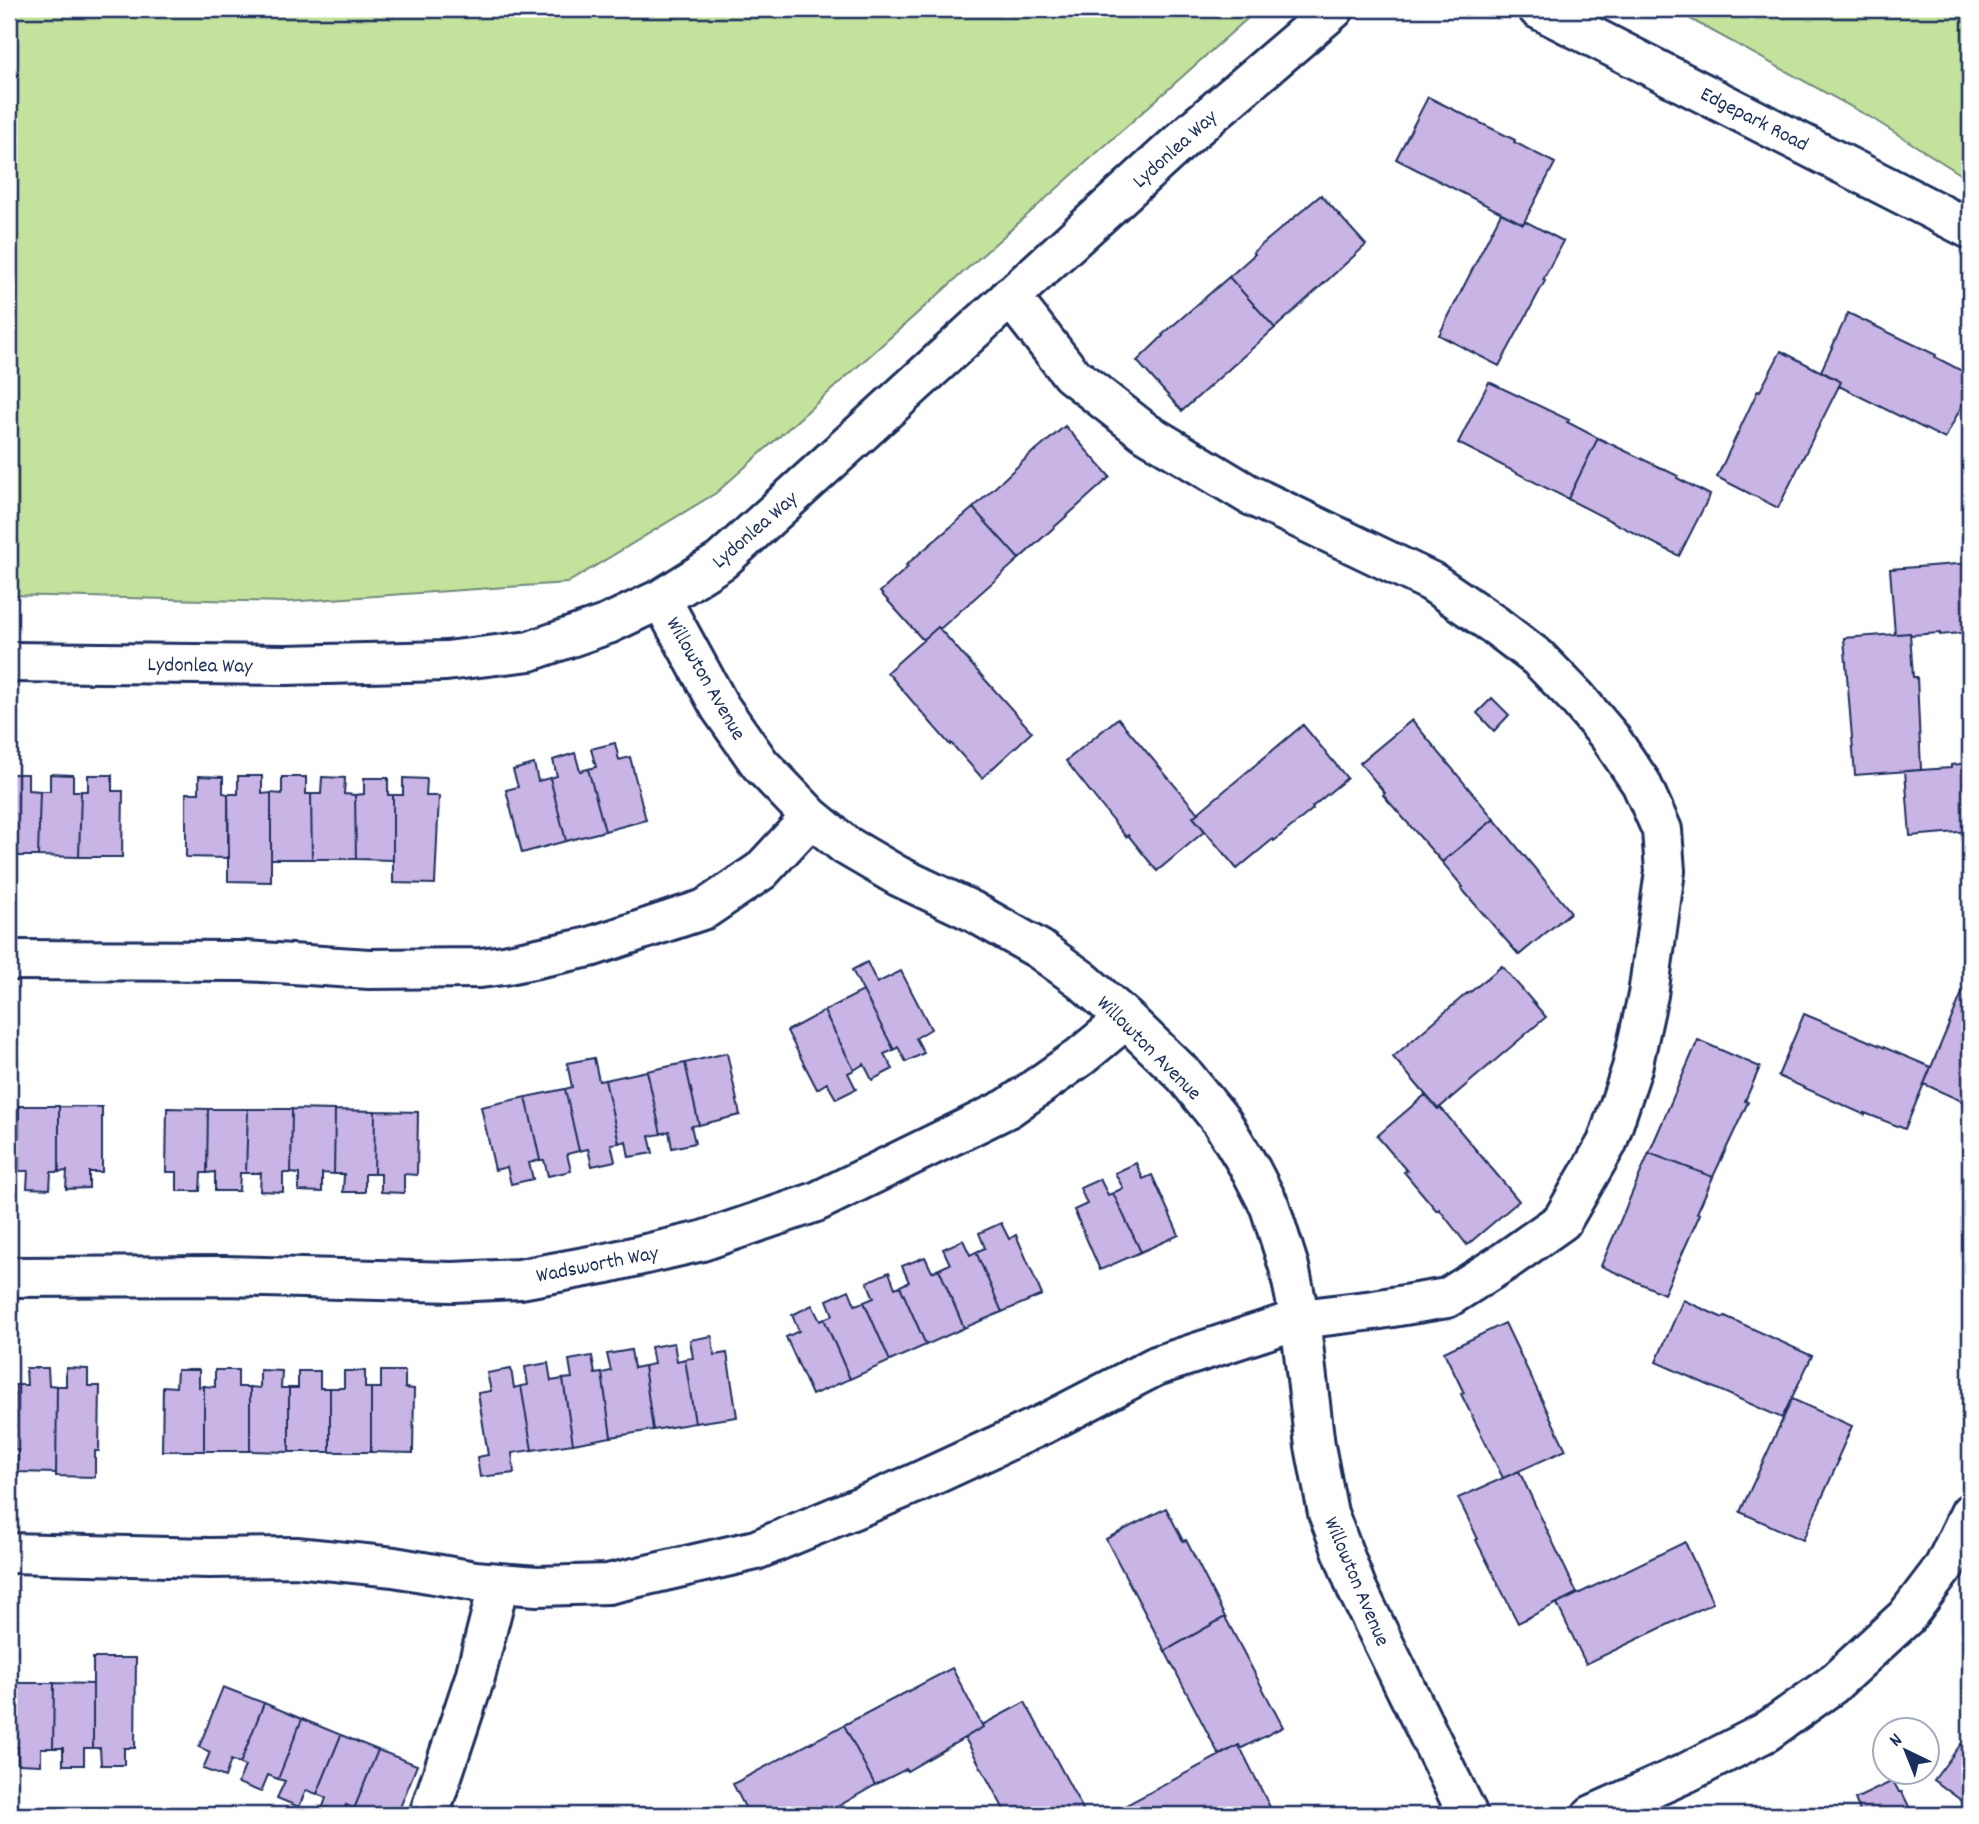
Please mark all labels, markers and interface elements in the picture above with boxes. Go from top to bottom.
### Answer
street label: Edgepark Road [1694,81,1813,161]
street label: Lydonlea Way [1127,104,1226,197]
street label: Lydonlea Way [706,485,806,577]
street label: Willowton Avenue [657,612,752,747]
street label: Lydonlea Way [147,651,253,683]
street label: Willowton Avenue [1089,990,1207,1108]
street label: Wadsworth Way [534,1239,662,1292]
street label: Willowton Avenue [1315,1513,1396,1651]
north arrow [1870,1716,1940,1786]
text: N [1884,1728,1909,1754]

